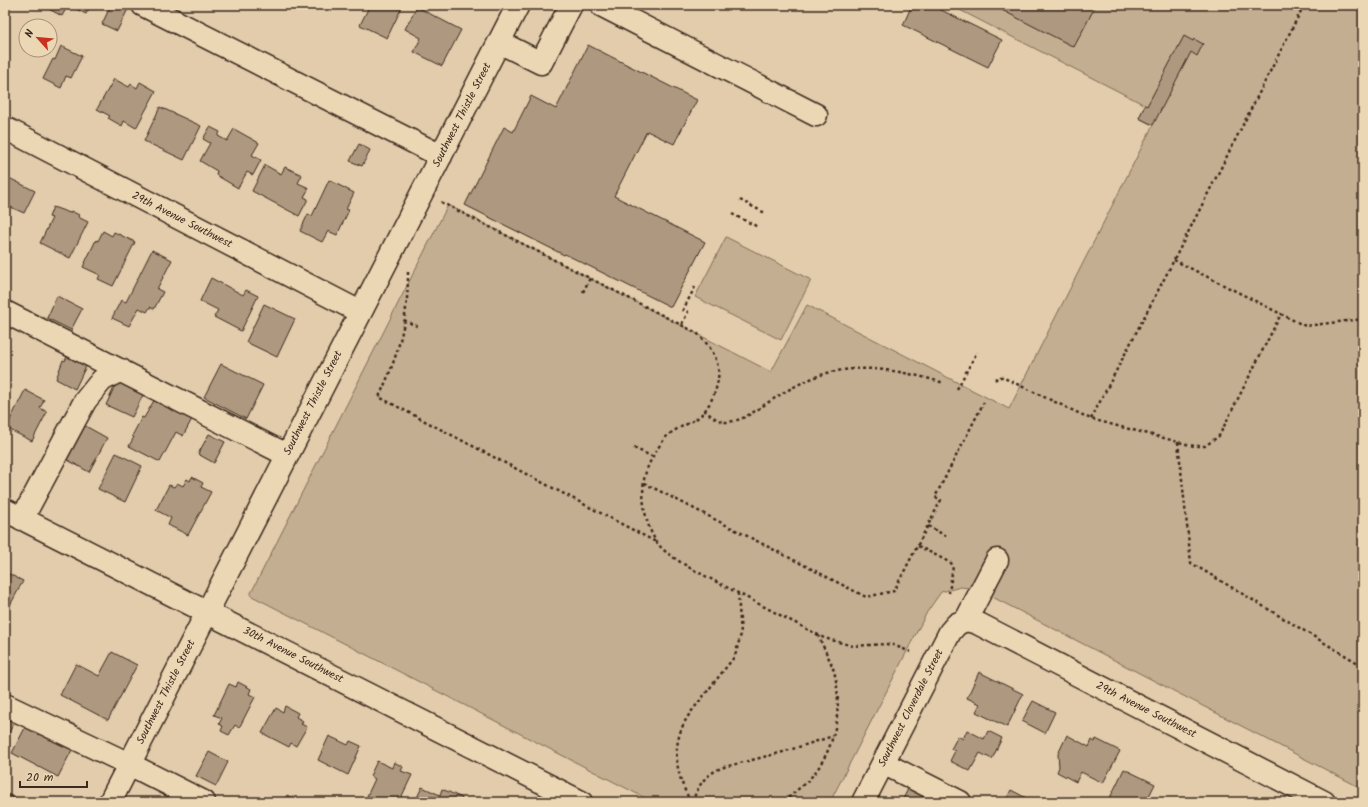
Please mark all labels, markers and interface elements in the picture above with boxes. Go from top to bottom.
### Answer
north arrow [18,18,58,58]
text: N [20,27,40,41]
street label: Southwest Thistle Street [428,59,497,170]
street label: 29th Avenue Southwest [129,187,236,253]
street label: Southwest Thistle Street [279,347,348,458]
street label: 30th Avenue Southwest [240,622,347,688]
street label: Southwest Thistle Street [132,636,201,747]
street label: Southwest Cloverdale Street [873,645,949,770]
street label: 29th Avenue Southwest [1093,677,1200,743]
scale bar [20,763,87,789]
text: 20 m [26,768,54,787]

